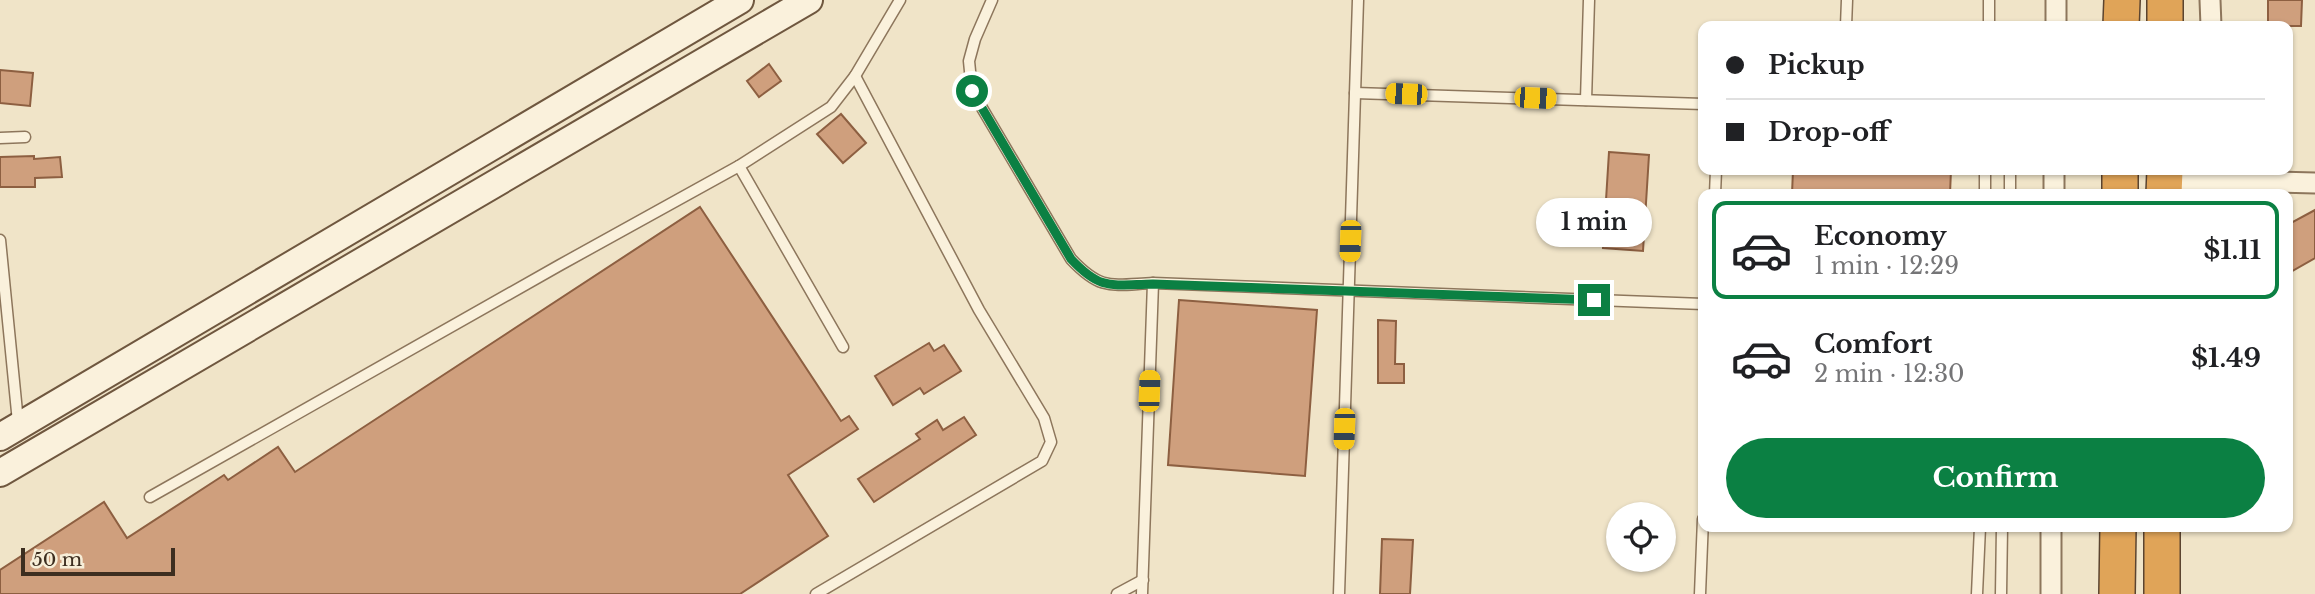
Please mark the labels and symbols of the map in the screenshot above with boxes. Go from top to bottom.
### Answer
route start [956,75,988,107]
car [1385,83,1428,105]
car [1514,87,1557,109]
callout: 1 min [1536,198,1652,247]
car [1339,220,1362,262]
route end [1578,284,1610,316]
car [1138,370,1161,412]
car [1333,408,1356,450]
scale bar [21,545,175,577]

